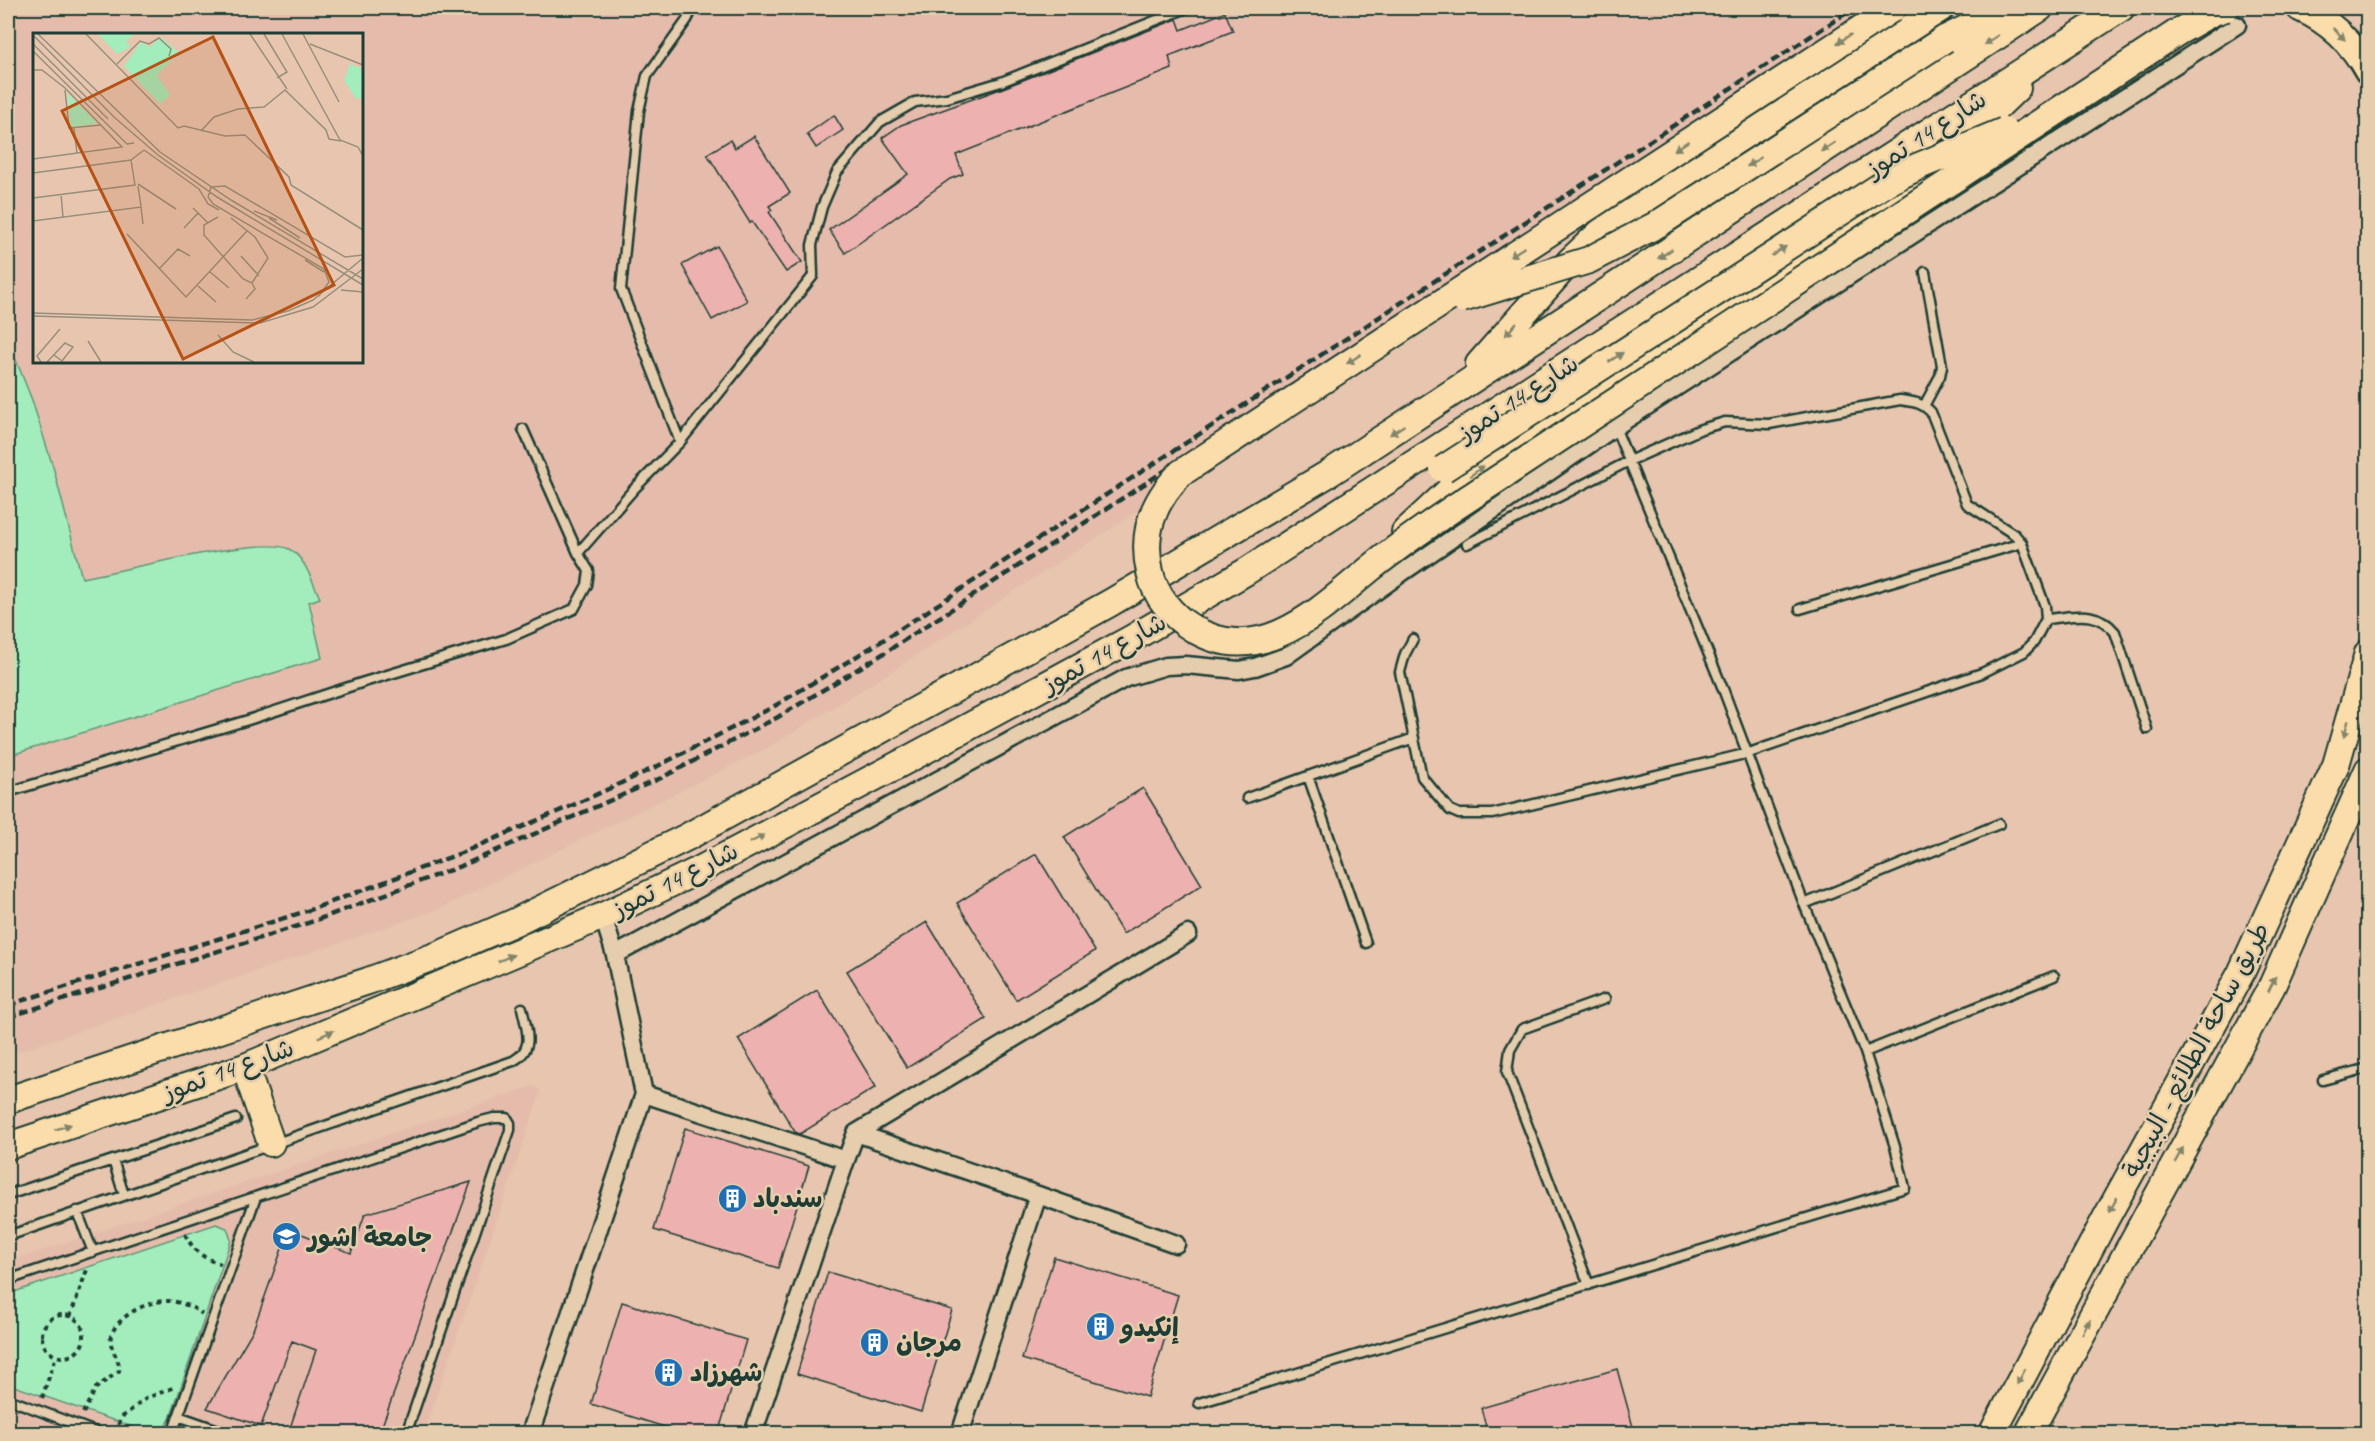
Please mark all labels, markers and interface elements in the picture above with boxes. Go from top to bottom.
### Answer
one-way arrow [2331,26,2345,40]
inset map [33,33,363,363]
one-way arrow [1836,34,1852,45]
one-way arrow [1983,34,1999,45]
street label: شارع 14 تموز [1858,83,1993,187]
one-way arrow [1673,140,1689,152]
one-way arrow [1820,141,1836,152]
one-way arrow [1746,156,1763,167]
one-way arrow [1771,246,1788,257]
one-way arrow [1509,247,1525,258]
one-way arrow [1657,248,1673,259]
one-way arrow [1504,321,1517,337]
street label: شارع 14 تموز [1450,347,1585,451]
one-way arrow [1607,352,1624,363]
one-way arrow [1346,353,1362,364]
one-way arrow [1389,424,1405,435]
one-way arrow [1468,465,1484,477]
street label: شارع 14 تموز [1034,605,1173,703]
one-way arrow [2341,720,2350,738]
street label: شارع 14 تموز [604,834,744,928]
one-way arrow [749,834,766,844]
street label: طريق ساحة الطلائع - البيجية [2115,917,2279,1184]
one-way arrow [497,954,514,963]
one-way arrow [2268,976,2277,993]
one-way arrow [317,1029,335,1039]
street label: شارع 14 تموز [156,1031,299,1111]
one-way arrow [54,1122,72,1132]
one-way arrow [2174,1147,2184,1164]
building icon: سندباد [716,1182,748,1214]
place label: سندباد [753,1182,822,1215]
one-way arrow [2108,1197,2118,1214]
school or university icon: جامعة اشور [271,1221,303,1253]
place label: جامعة اشور [306,1221,432,1254]
building icon: إنكيدو [1084,1311,1116,1343]
place label: إنكيدو [1119,1311,1179,1345]
one-way arrow [2081,1318,2091,1335]
building icon: مرجان [859,1326,891,1358]
place label: مرجان [896,1326,962,1359]
building icon: شهرزاد [653,1356,685,1388]
place label: شهرزاد [690,1356,762,1389]
one-way arrow [2017,1369,2026,1386]

